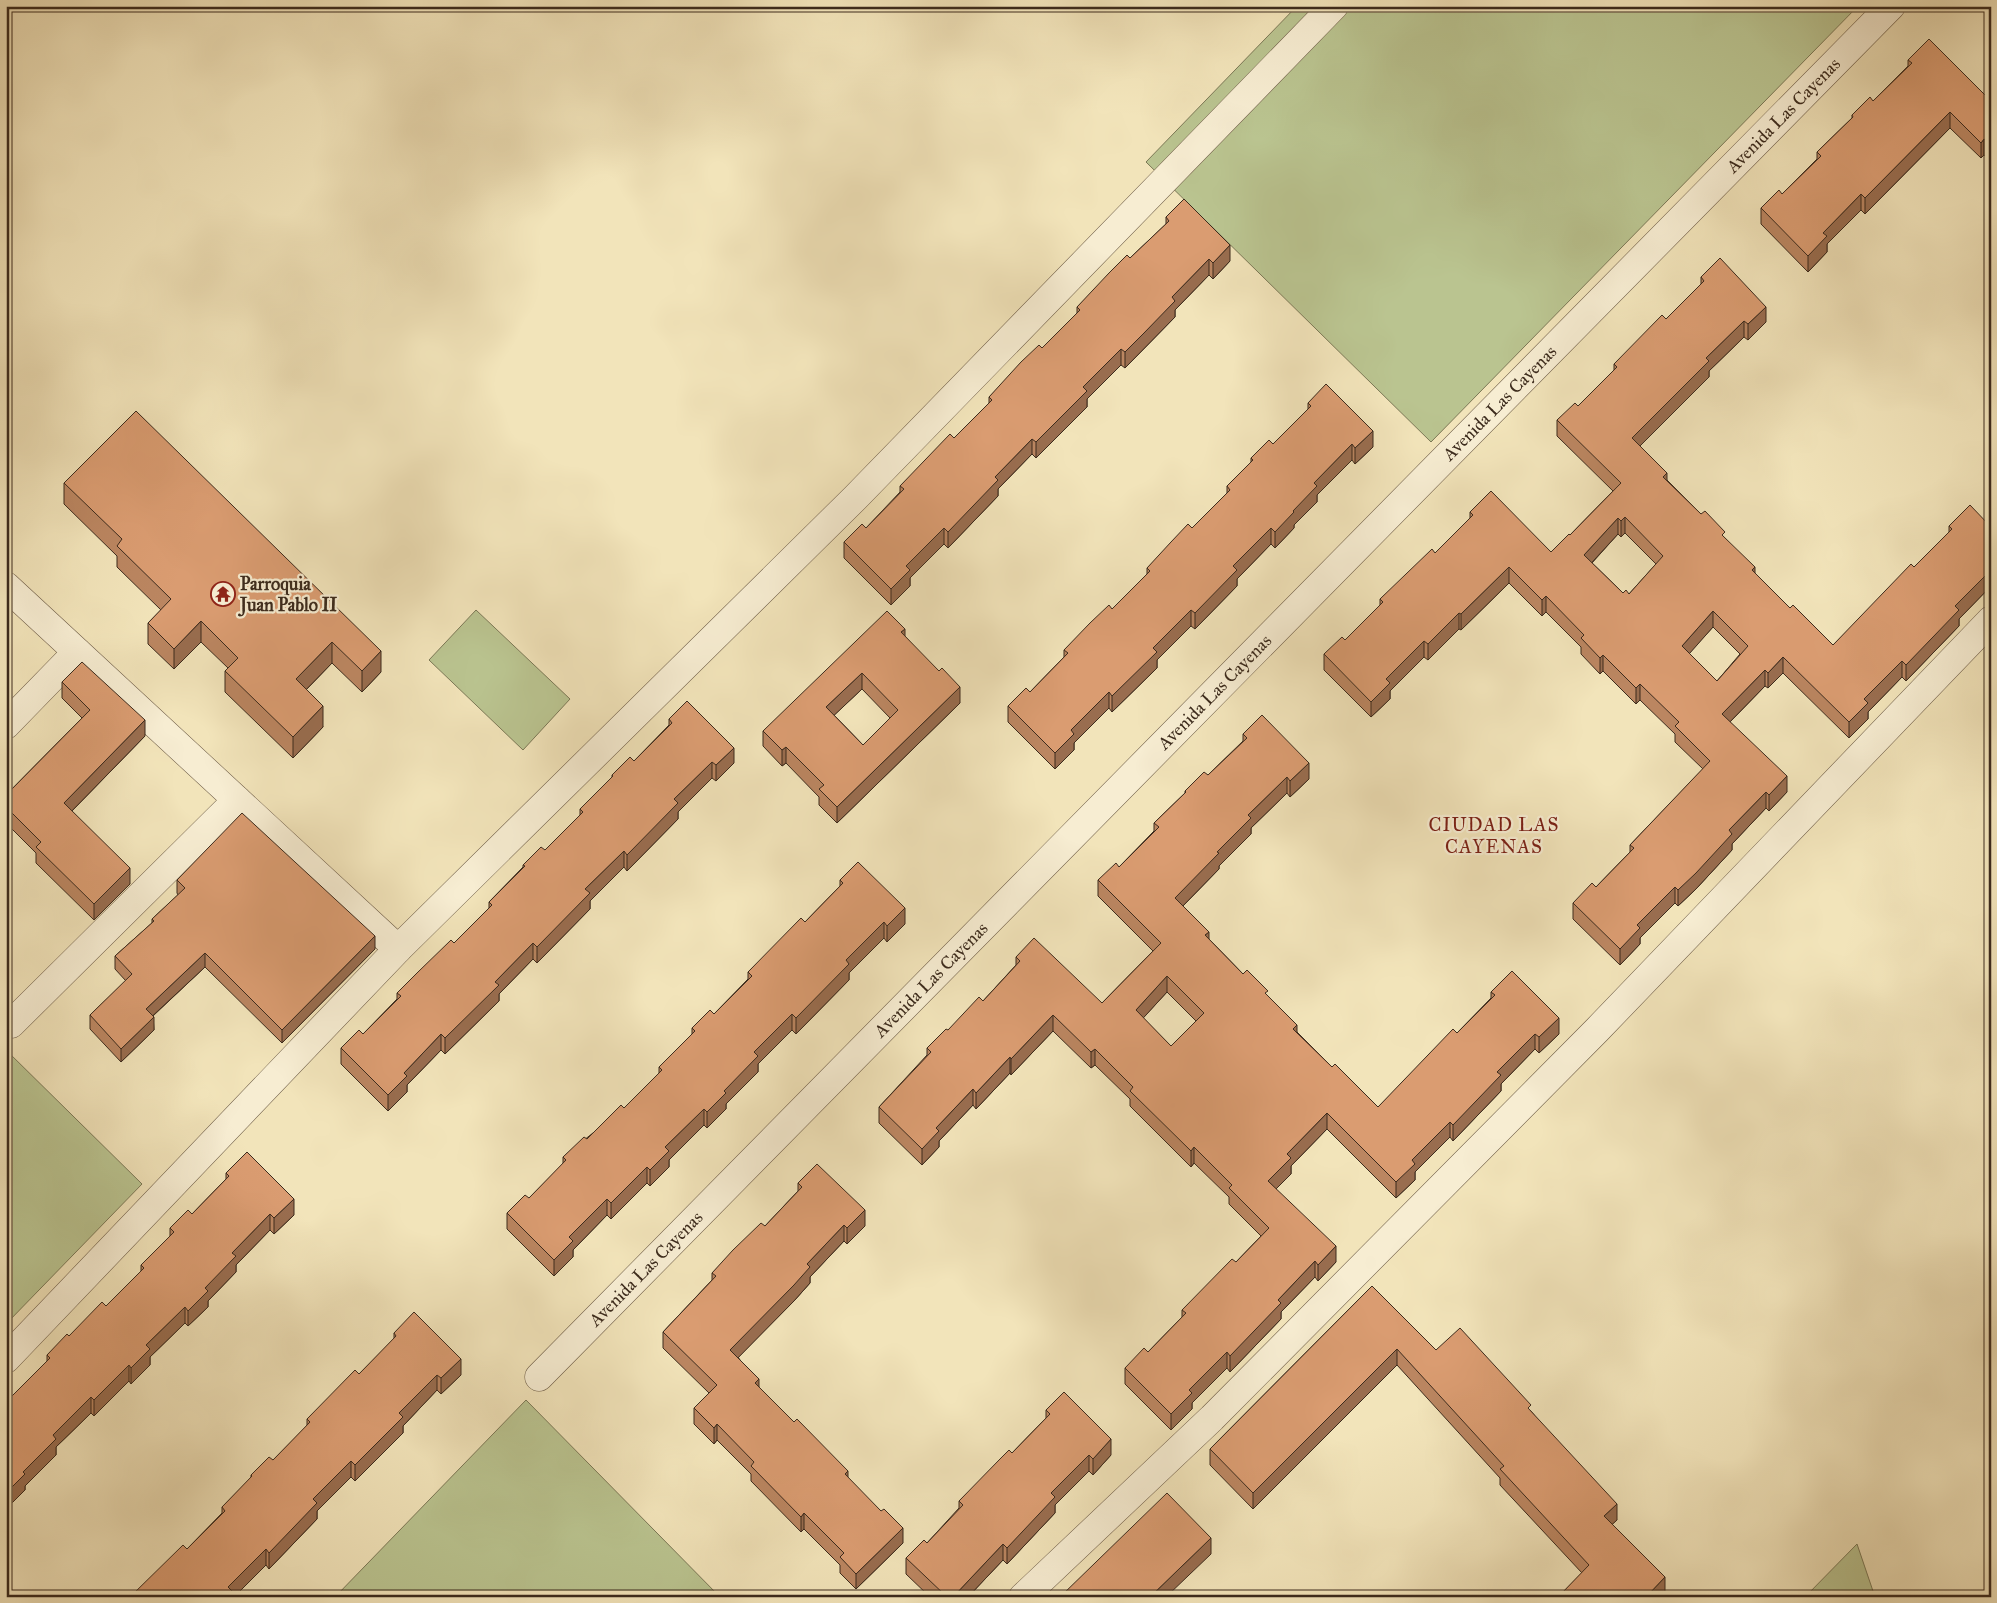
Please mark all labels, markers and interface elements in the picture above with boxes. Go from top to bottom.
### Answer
street label: Avenida Las Cayenas [1721,53,1845,178]
street label: Avenida Las Cayenas [1437,341,1561,466]
place label: Parroquia Juan Pablo II [238,573,338,617]
temple icon: Parroquia Juan Pablo II [210,581,236,607]
street label: Avenida Las Cayenas [1152,630,1276,755]
district label: CIUDAD LAS CAYENAS [1429,813,1559,858]
street label: Avenida Las Cayenas [868,917,992,1043]
street label: Avenida Las Cayenas [583,1206,707,1332]

